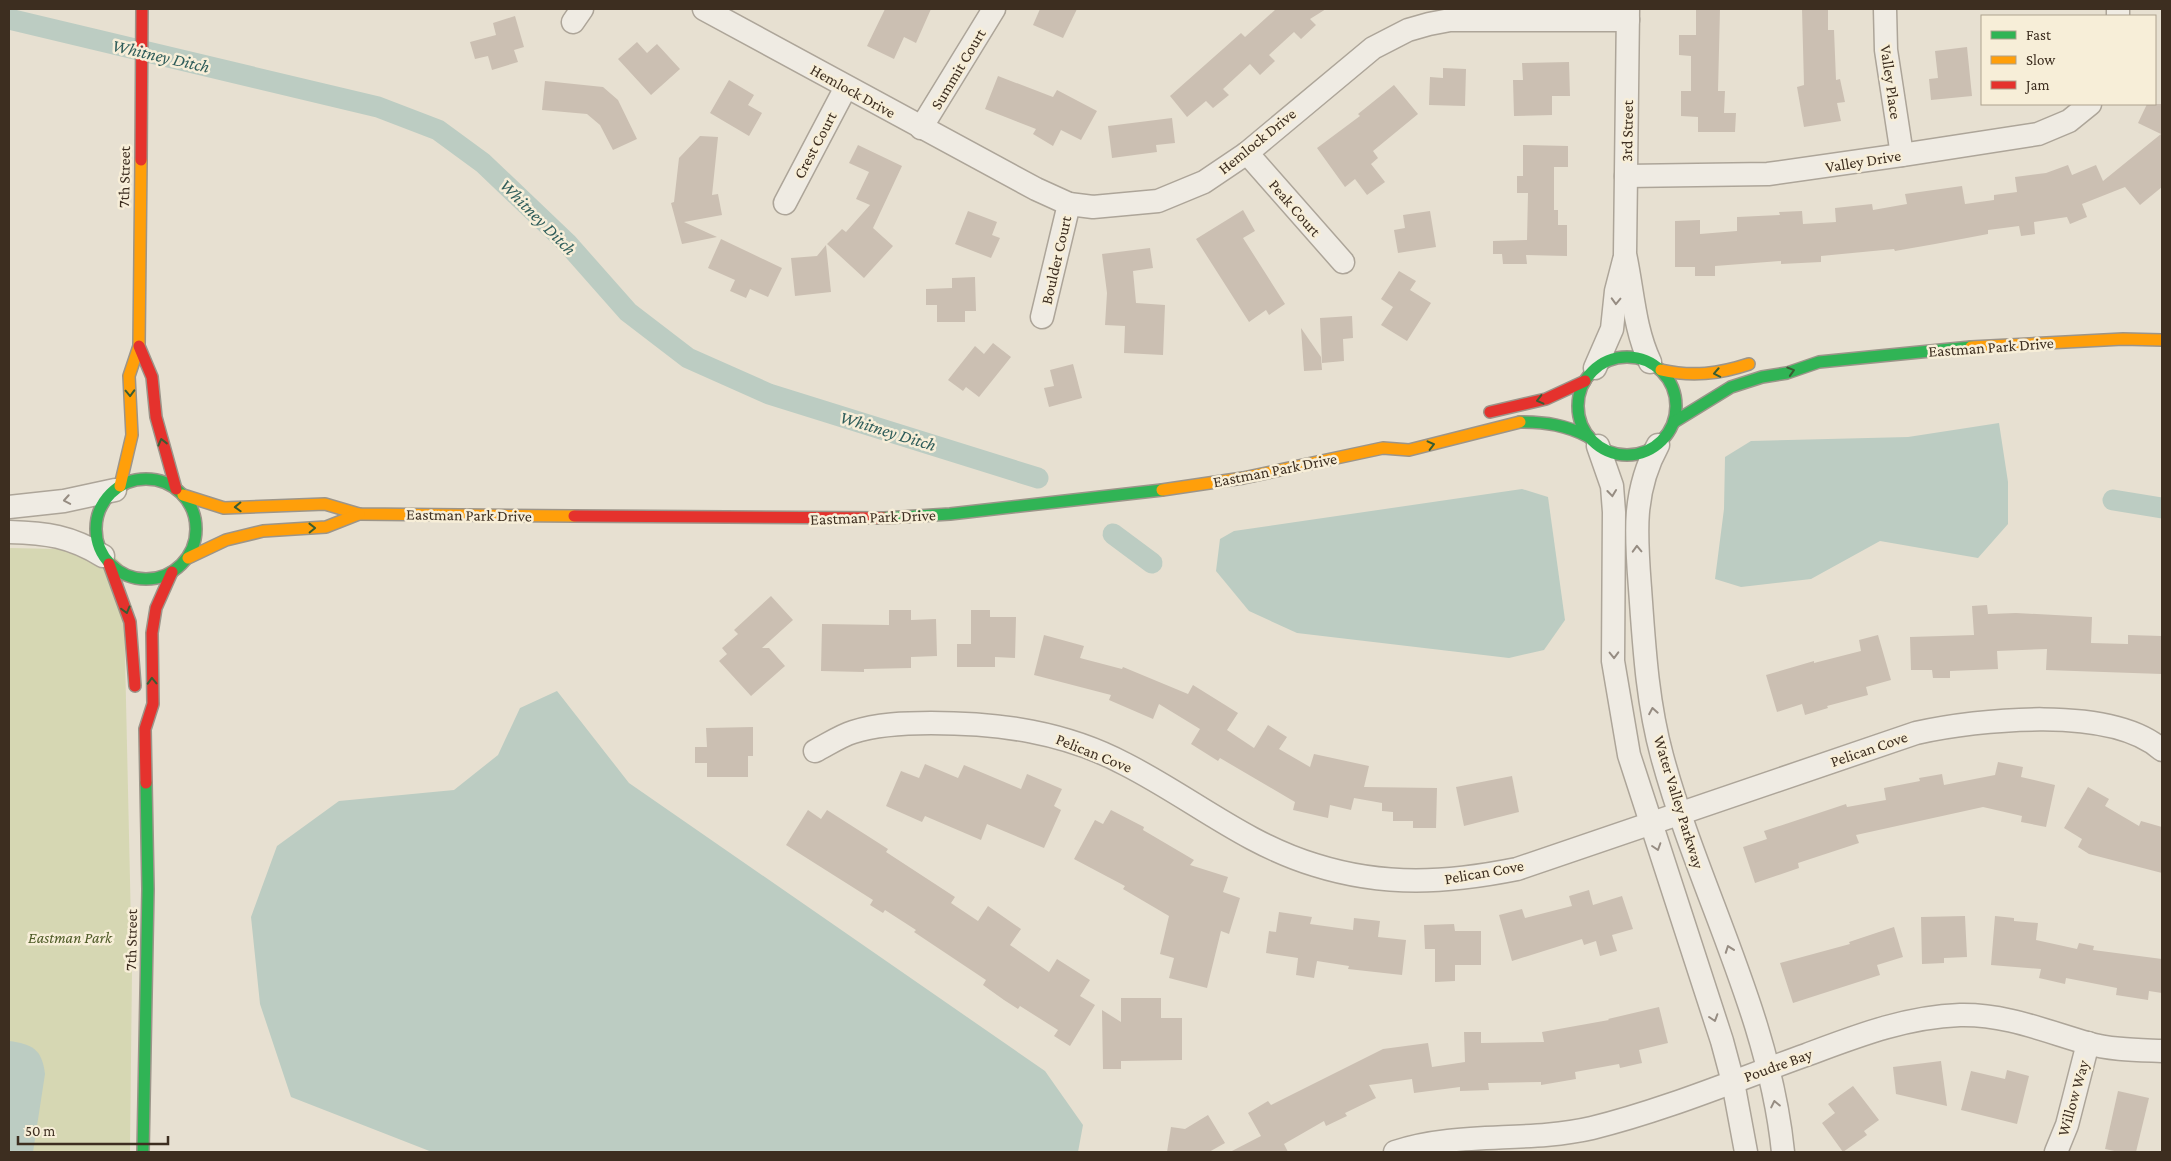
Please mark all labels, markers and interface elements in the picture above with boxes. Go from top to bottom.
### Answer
legend [1981,15,2156,105]
street label: Summit Court [927,25,989,112]
text: Fast [2026,27,2052,43]
water label: Whitney Ditch [110,35,212,77]
street label: Valley Place [1876,44,1905,120]
text: Slow [2026,52,2056,68]
street label: Hemlock Drive [808,61,898,121]
text: Jam [2024,77,2049,94]
street label: 3rd Street [1618,99,1636,162]
street label: Hemlock Drive [1215,105,1299,177]
street label: Crest Court [790,108,840,181]
street label: 7th Street [115,145,133,208]
street label: Valley Drive [1824,147,1902,176]
water label: Whitney Ditch [496,175,580,259]
street label: Peak Court [1266,176,1325,240]
street label: Boulder Court [1038,213,1075,306]
one-way arrow [1610,298,1621,306]
street label: Eastman Park Drive [1928,334,2054,360]
one-way arrow [1786,367,1795,377]
one-way arrow [1713,368,1722,378]
one-way arrow [125,390,135,397]
one-way arrow [1535,394,1544,405]
water label: Whitney Ditch [838,407,939,455]
one-way arrow [157,438,168,447]
one-way arrow [1427,440,1436,451]
street label: Eastman Park Drive [1212,450,1338,490]
one-way arrow [1606,489,1617,497]
one-way arrow [63,495,71,505]
one-way arrow [234,502,242,513]
street label: Eastman Park Drive [406,505,532,525]
street label: Eastman Park Drive [810,506,936,528]
one-way arrow [308,522,316,533]
one-way arrow [1632,545,1643,553]
one-way arrow [121,605,131,613]
one-way arrow [1608,651,1619,659]
one-way arrow [146,677,157,685]
one-way arrow [1648,706,1659,714]
street label: Pelican Cove [1828,728,1910,770]
street label: Pelican Cove [1054,730,1134,776]
street label: Water Valley Parkway [1650,733,1708,872]
one-way arrow [1651,842,1661,851]
street label: Pelican Cove [1443,857,1525,887]
street label: 7th Street [122,908,140,971]
park label: Eastman Park [28,929,113,946]
one-way arrow [1725,945,1735,953]
one-way arrow [1708,1013,1718,1022]
street label: Poudre Bay [1742,1045,1815,1086]
street label: Willow Way [2054,1057,2093,1138]
one-way arrow [1770,1100,1781,1109]
scale bar [18,1114,168,1146]
text: 50 m [25,1123,55,1139]

